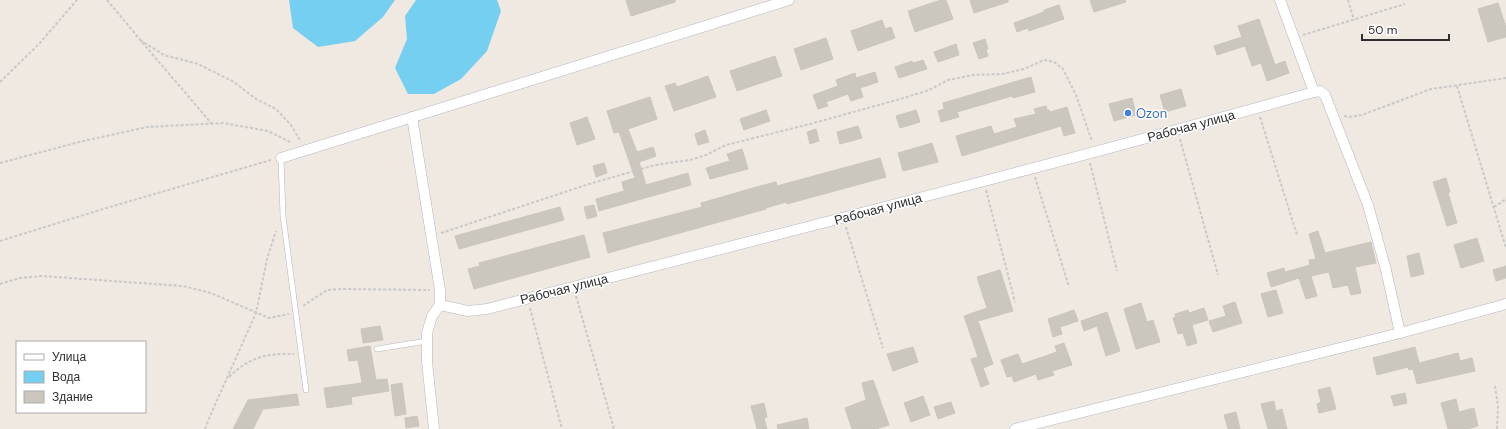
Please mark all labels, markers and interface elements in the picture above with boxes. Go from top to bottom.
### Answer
scale bar [1362,16,1449,42]
text: 50 m [1368,22,1397,38]
place label: Ozon [1136,105,1167,122]
street label: Рабочая улица [1145,106,1237,146]
marker: Ozon [1123,108,1133,118]
street label: Рабочая улица [832,189,924,229]
street label: Рабочая улица [518,270,611,308]
legend [16,341,146,413]
text: Улица [52,349,86,365]
text: Вода [52,369,80,385]
text: Здание [52,389,93,405]

